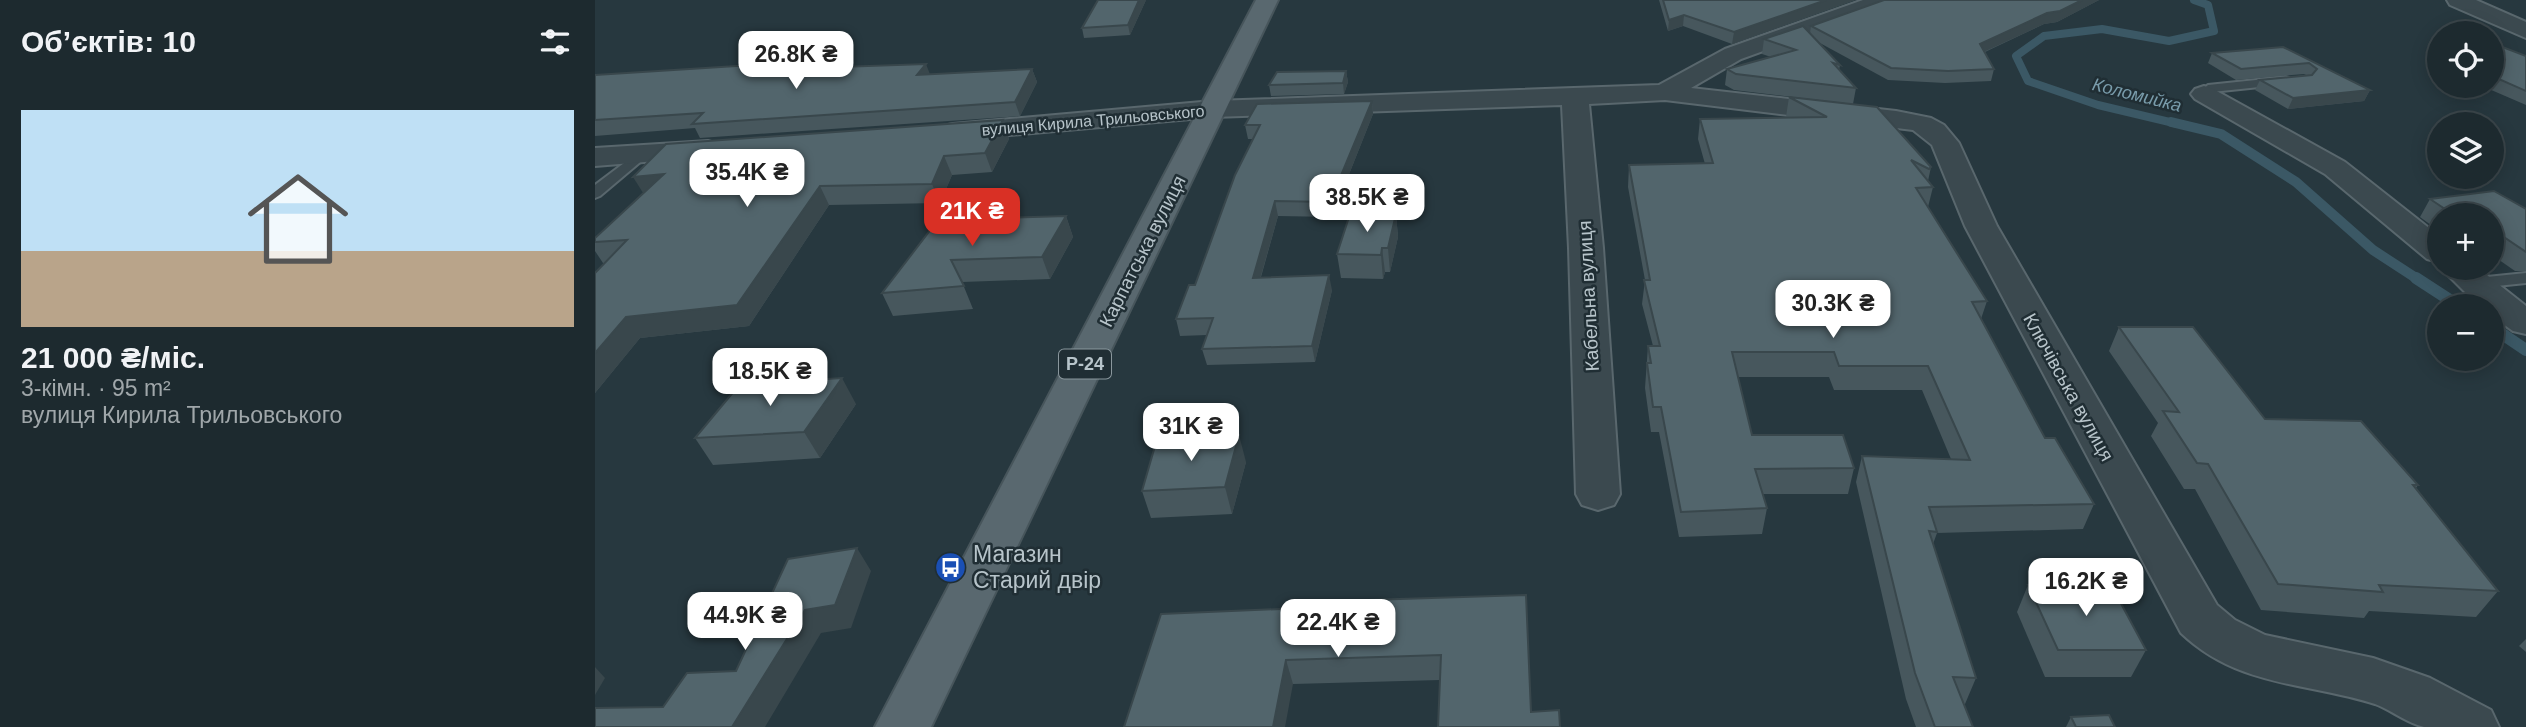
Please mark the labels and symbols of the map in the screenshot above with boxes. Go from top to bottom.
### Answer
pin: 26.8K ₴ [731,32,861,91]
water label: Коломийка [2090,74,2184,116]
street label: вулиця Кирила Трильовського [981,102,1205,139]
pin: 35.4K ₴ [682,150,812,209]
street label: Карпатська вулиця [1095,172,1190,330]
pin: 38.5K ₴ [1302,174,1432,234]
pin: 21K ₴ [923,188,1021,248]
street label: Кабельна вулиця [1574,220,1603,372]
pin: 30.3K ₴ [1768,280,1898,340]
street label: Ключівська вулиця [2019,310,2118,465]
pin: 18.5K ₴ [705,348,835,408]
road number: Р-24 [1059,350,1111,378]
pin: 31K ₴ [1142,404,1240,463]
place label: Магазин Старий двір [973,541,1101,593]
bus stop icon: Магазин Старий двір [933,550,967,584]
pin: 16.2K ₴ [2021,558,2151,618]
pin: 44.9K ₴ [680,592,810,652]
pin: 22.4K ₴ [1273,600,1403,659]

